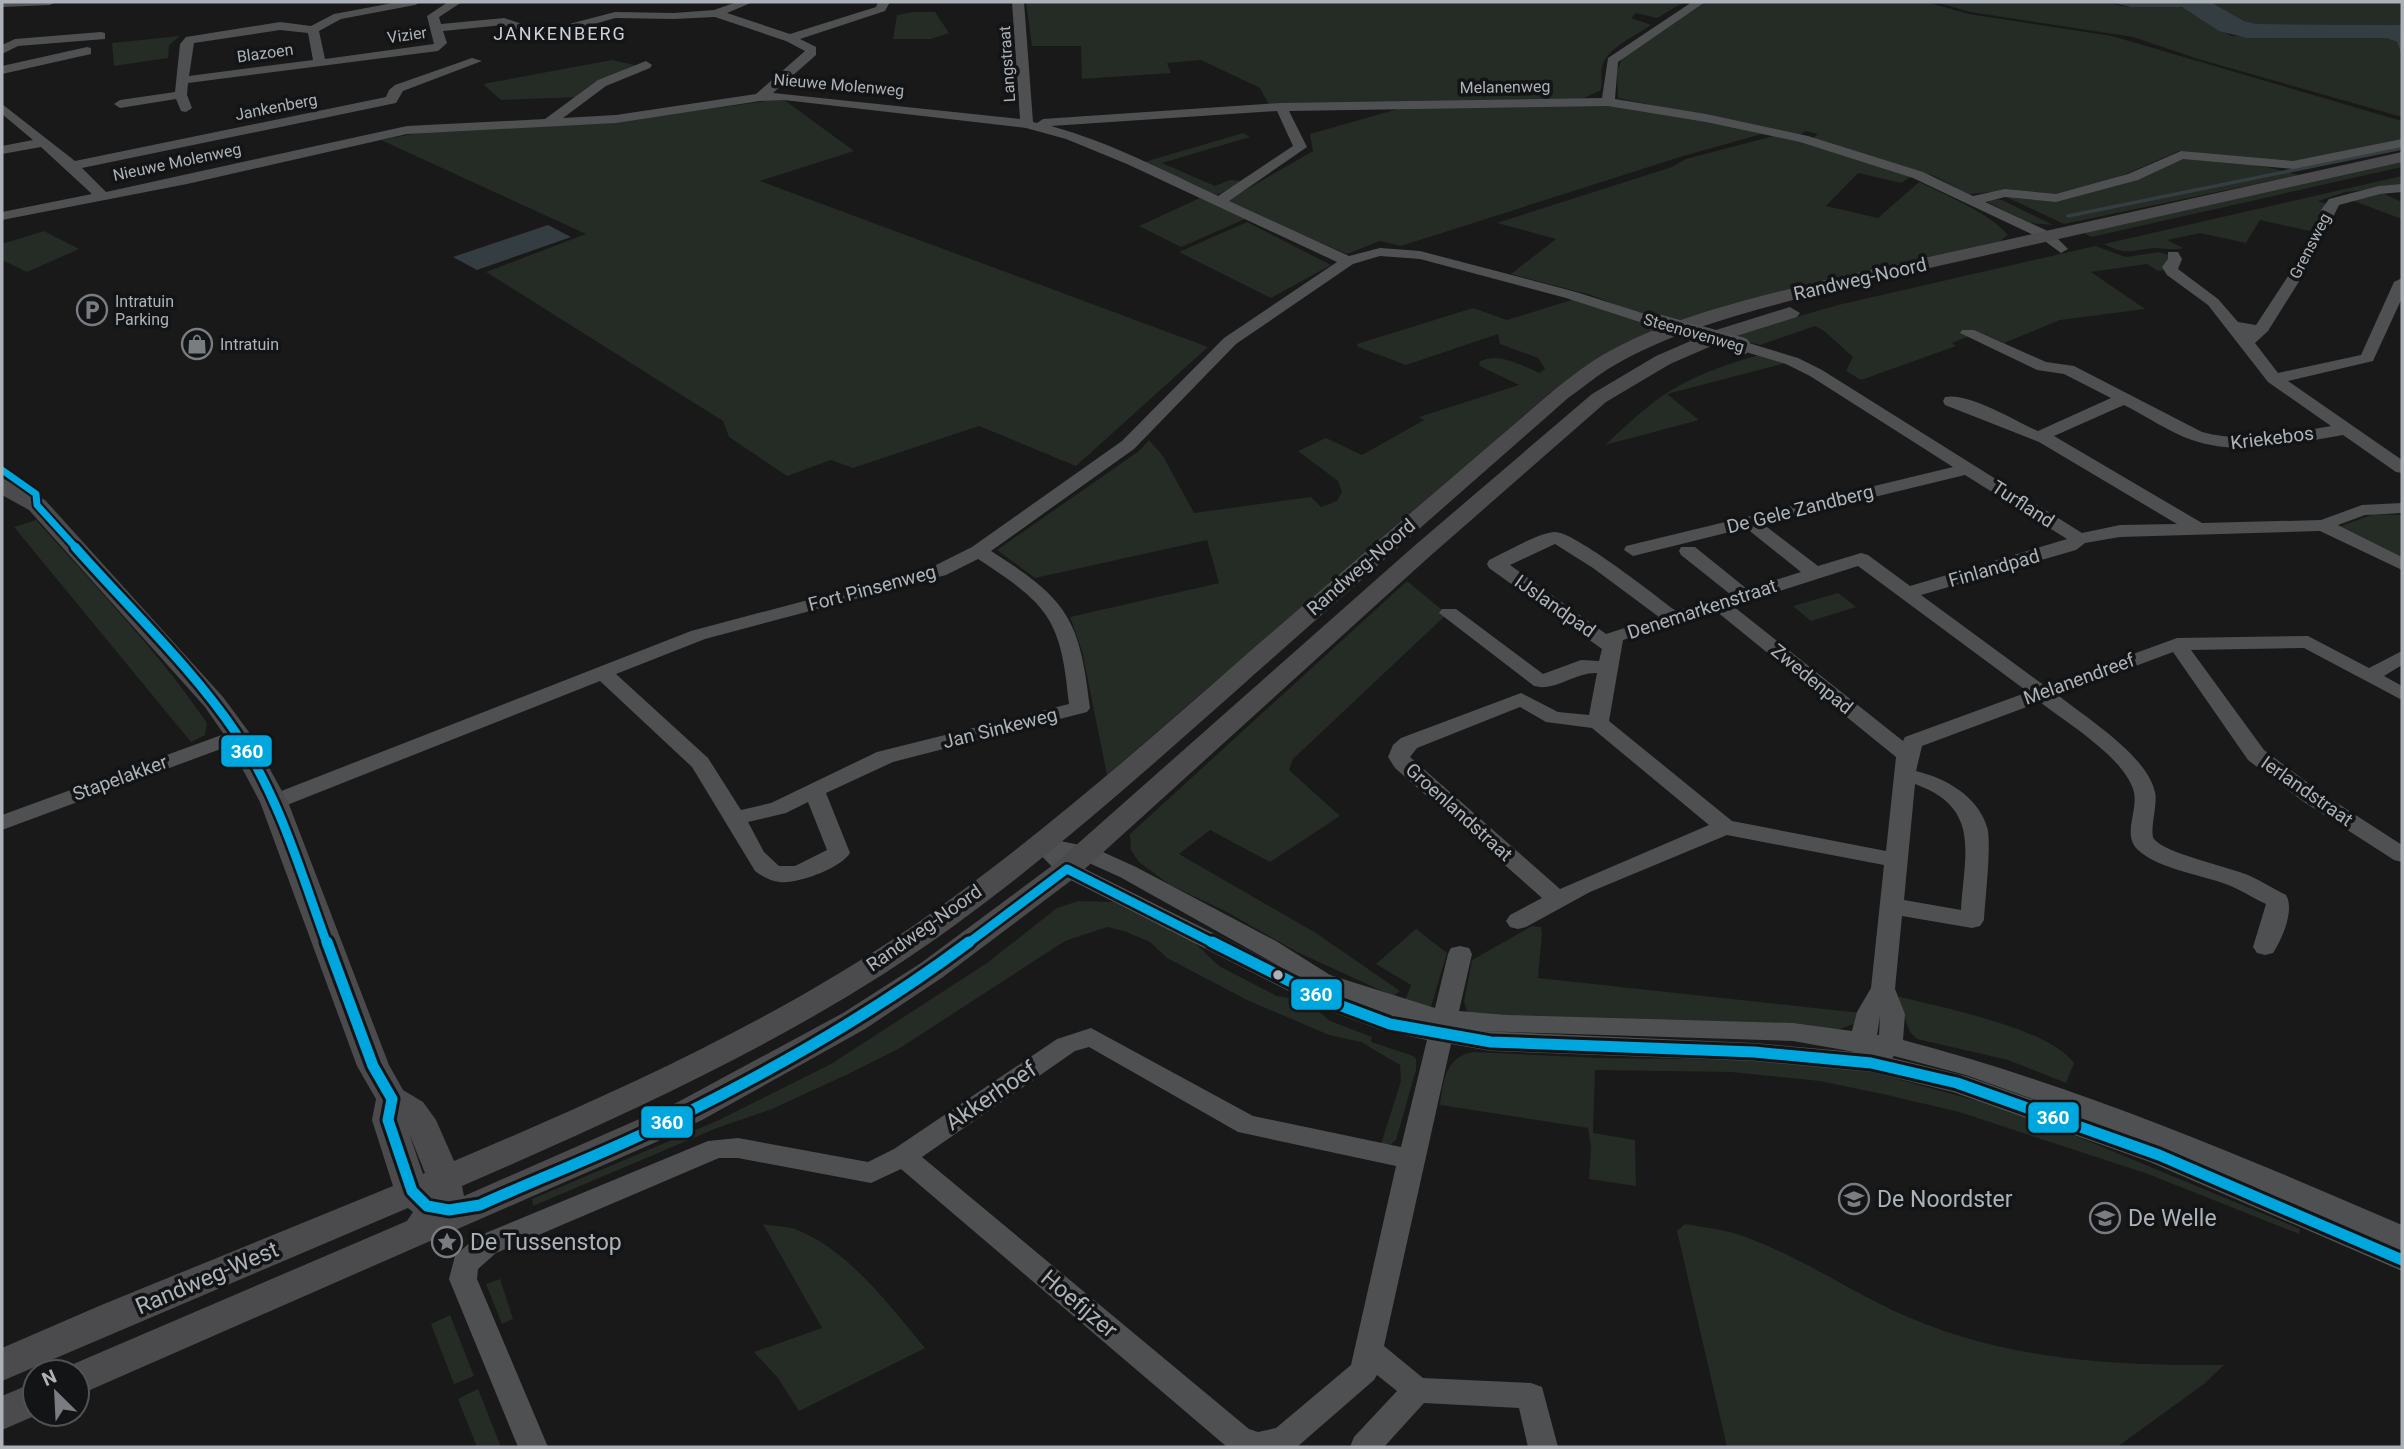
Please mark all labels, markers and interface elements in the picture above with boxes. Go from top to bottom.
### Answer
street label: Vizier [386,23,429,47]
district label: JANKENBERG [493,23,627,44]
street label: Langstraat [995,25,1019,103]
street label: Blazoen [236,40,294,66]
street label: Nieuwe Molenweg [773,70,905,100]
street label: Melanenweg [1459,77,1551,97]
street label: Jankenberg [233,90,319,124]
street label: Nieuwe Molenweg [111,139,243,185]
street label: Grensweg [2285,210,2335,282]
street label: Randweg-Noord [1791,253,1929,305]
place label: Intratuin Parking [115,292,174,329]
parking icon: Intratuin Parking [75,293,109,327]
street label: Steenovenweg [1641,310,1747,356]
shop icon: Intratuin [180,327,214,361]
place label: Intratuin [220,335,279,354]
street label: Kriekebos [2229,421,2315,455]
street label: Turfland [1988,475,2058,533]
street label: De Gele Zandberg [1724,480,1876,538]
street label: Randweg-Noord [1302,514,1420,620]
street label: Finlandpad [1946,544,2042,592]
street label: Fort Pinsenweg [806,560,938,616]
street label: IJslandpad [1510,570,1600,642]
street label: Denemarkenstraat [1624,574,1780,644]
street label: Zwedenpad [1766,639,1858,719]
street label: Melanendreef [2020,648,2138,710]
street label: Jan Sinkeweg [940,703,1060,753]
line badge: 360 [220,734,273,768]
text: 360 [231,740,263,763]
street label: Stapelakker [69,750,171,806]
street label: Ierlandstraat [2257,751,2357,831]
street label: Groenlandstraat [1401,758,1517,866]
street label: Randweg-Noord [862,880,986,976]
unlabelled marker [1271,968,1285,982]
line badge: 360 [1290,978,1343,1011]
text: 360 [1300,983,1332,1006]
street label: Akkerhoef [940,1055,1043,1136]
line badge: 360 [2027,1101,2080,1134]
line badge: 360 [640,1105,694,1139]
text: 360 [2037,1106,2069,1129]
text: 360 [651,1111,683,1134]
school or university icon: De Noordster [1837,1182,1871,1216]
place label: De Noordster [1877,1186,2013,1213]
school or university icon: De Welle [2088,1201,2122,1235]
place label: De Welle [2128,1205,2217,1232]
place icon: De Tussenstop [430,1225,464,1259]
place label: De Tussenstop [470,1229,622,1256]
street label: Randweg-West [131,1236,283,1320]
street label: Hoefijzer [1035,1264,1123,1344]
north arrow [21,1358,91,1428]
text: N [38,1365,60,1391]

